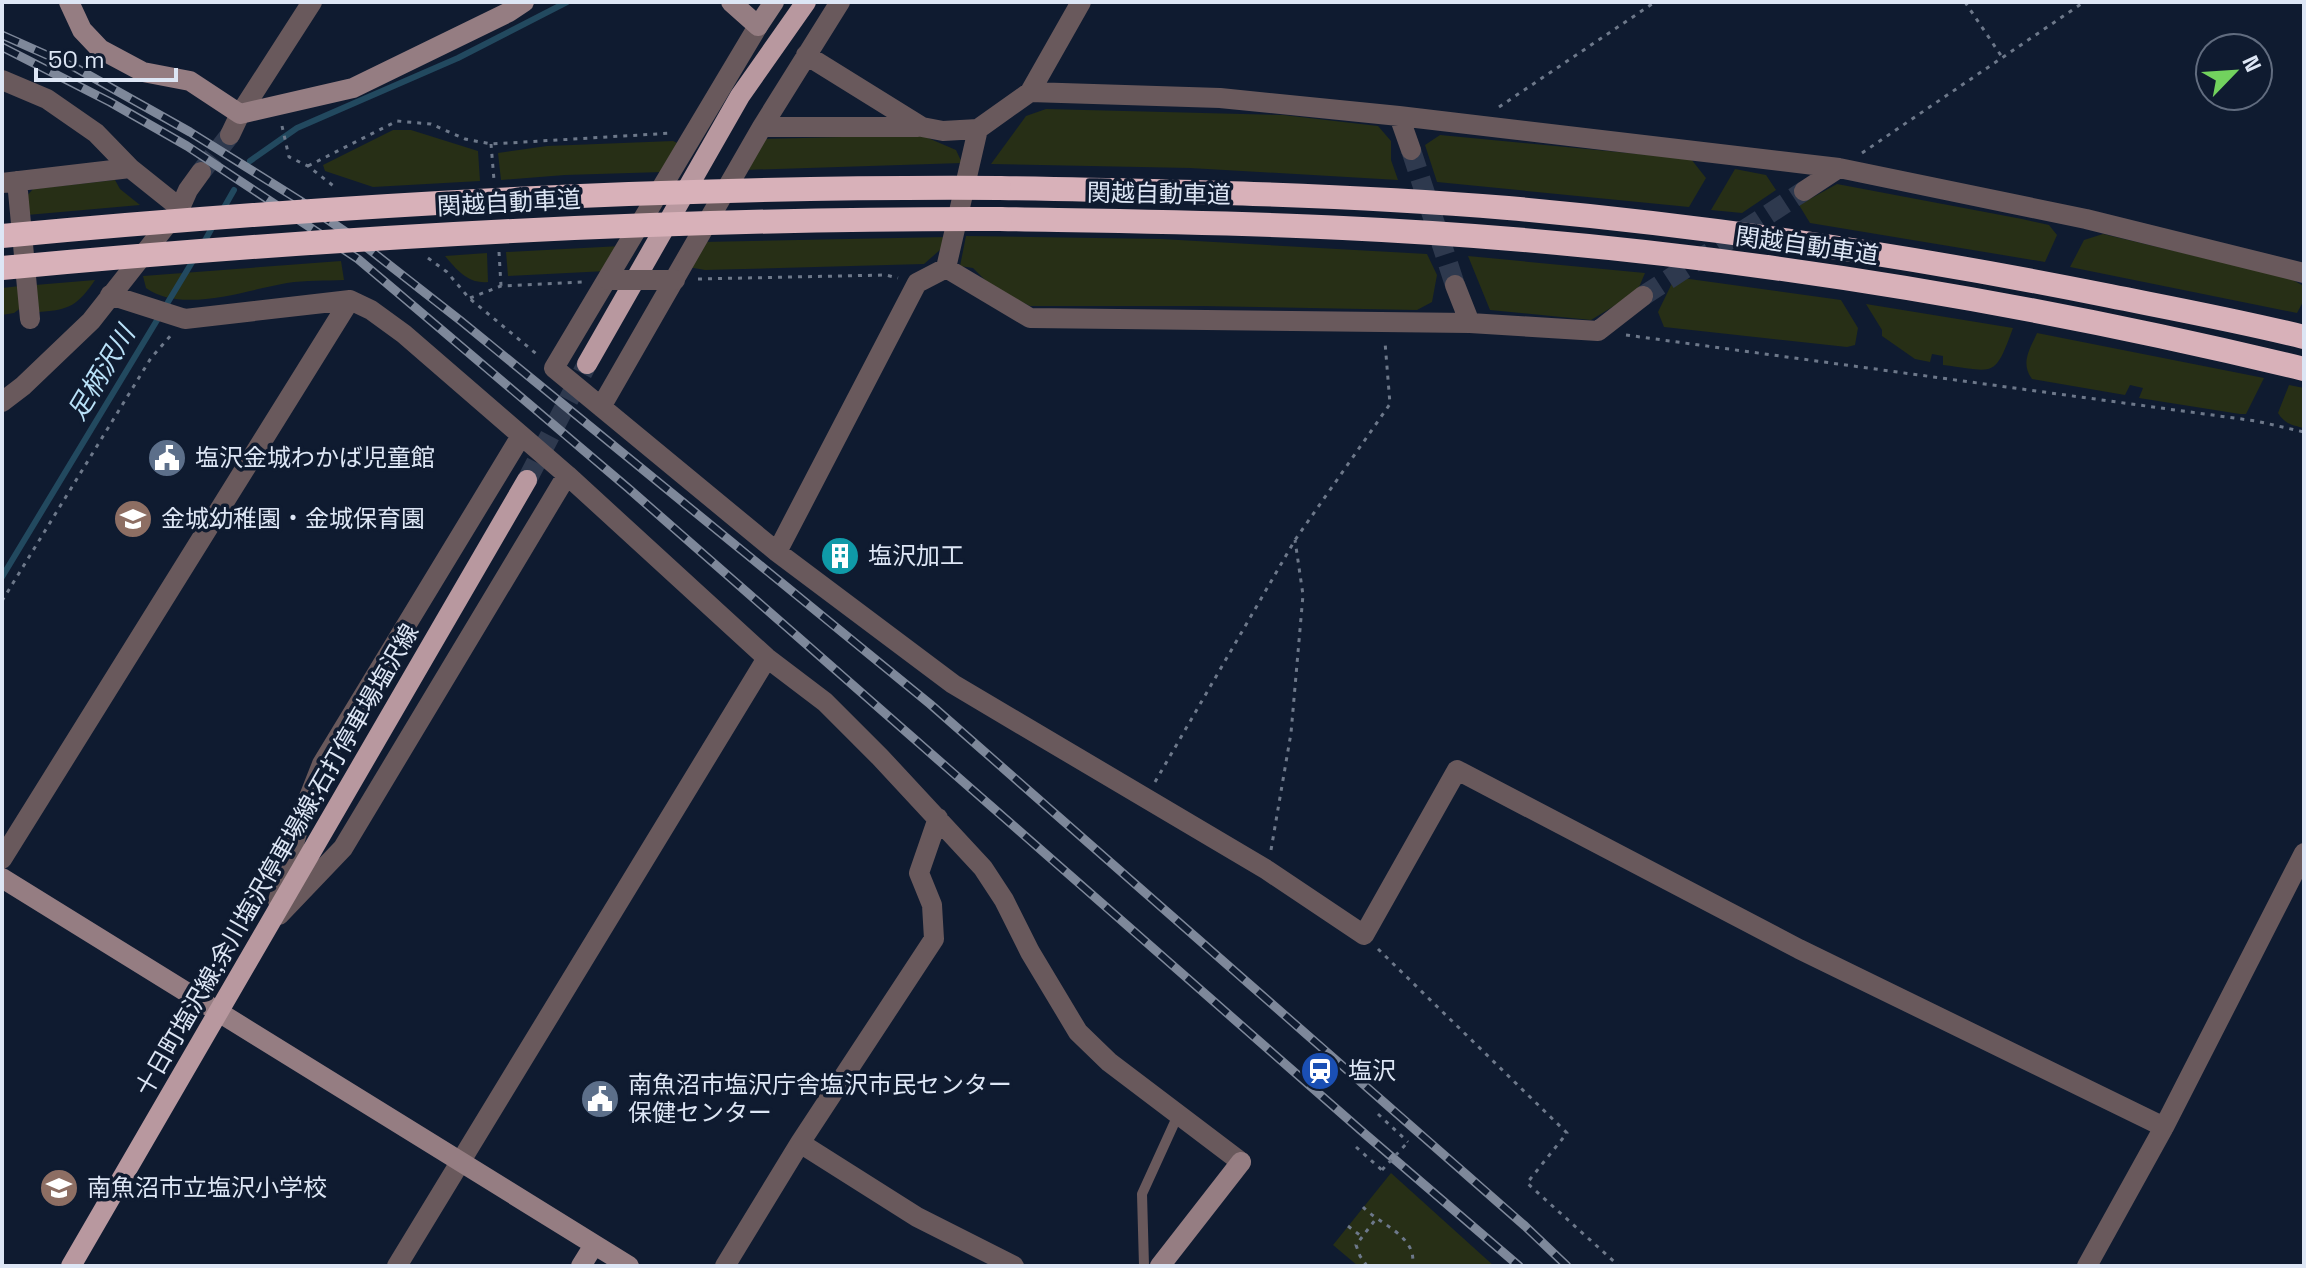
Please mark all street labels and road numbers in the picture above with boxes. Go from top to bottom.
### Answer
street label: 関越自動車道 [1087,177,1231,210]
street label: 関越自動車道 [436,183,582,222]
street label: 関越自動車道 [1734,220,1881,271]
street label: 十日町塩沢線;余川塩沢停車場線;石打停車場塩沢線 [128,618,425,1101]

